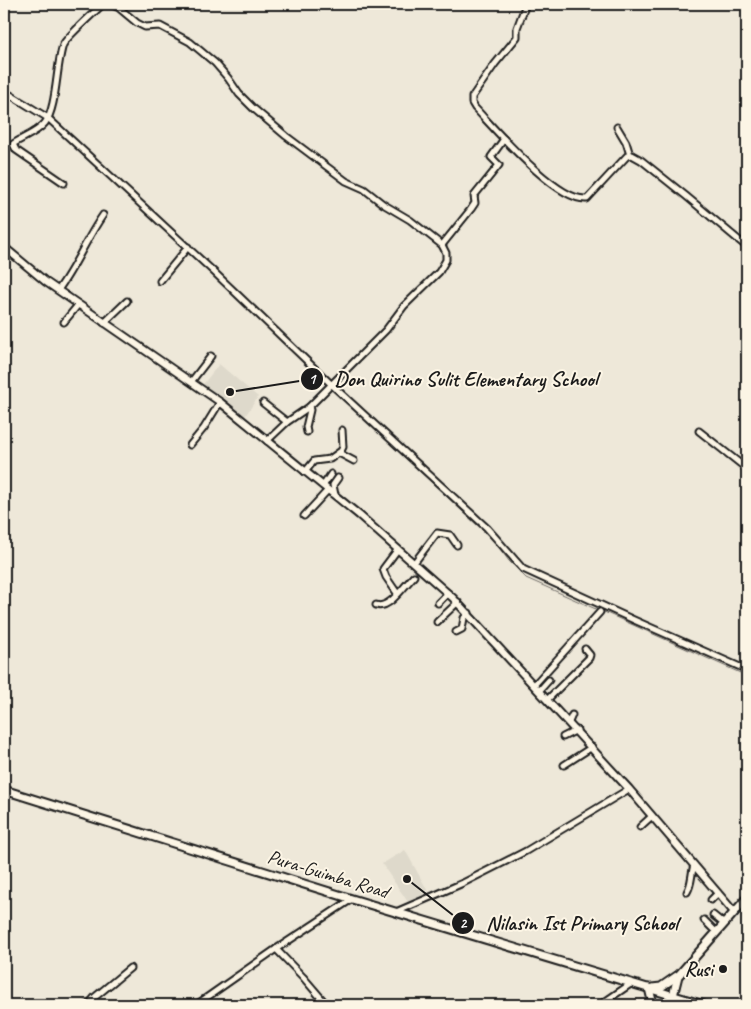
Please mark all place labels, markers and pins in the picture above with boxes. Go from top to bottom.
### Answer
callout: Don Quirino Sulit Elementary School [300,361,607,397]
callout: Nilasin Ist Primary School [451,905,689,941]
place label: Rusi [684,957,716,982]
marker: Rusi [717,963,729,975]

